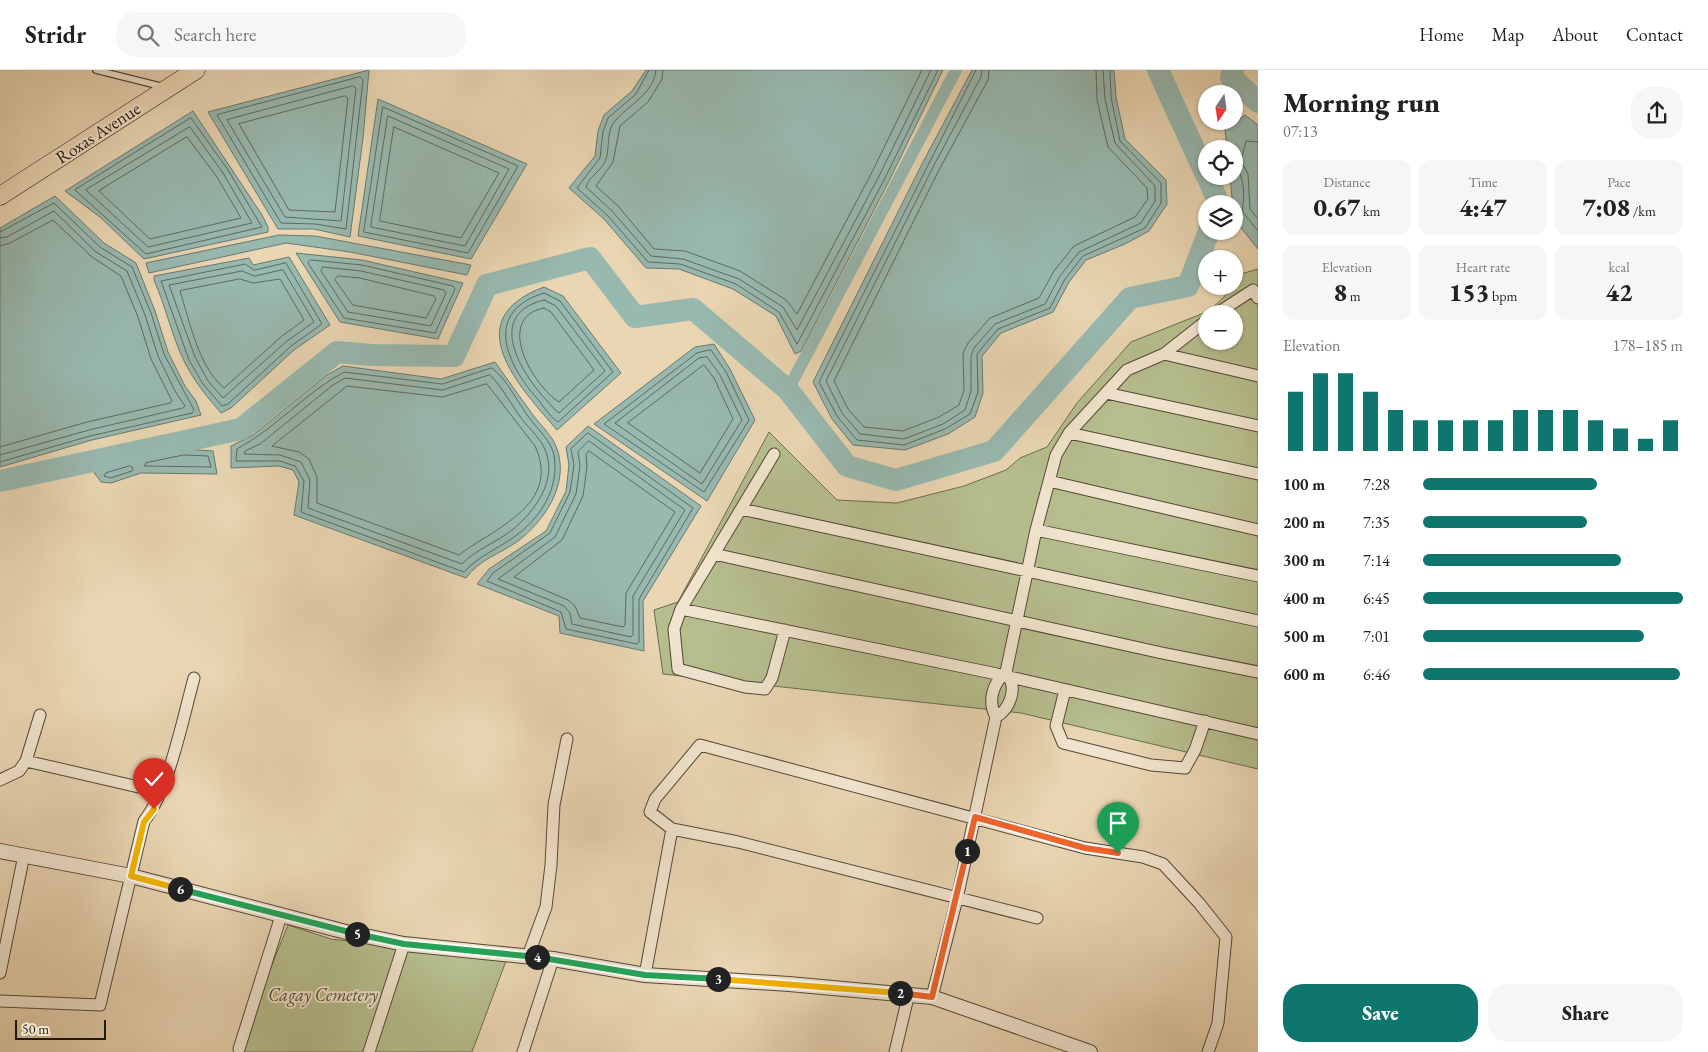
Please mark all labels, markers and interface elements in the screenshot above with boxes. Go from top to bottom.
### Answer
search box [116,12,466,57]
text: Stridr [25,19,86,50]
icon: search [134,21,162,49]
text: Search here [174,22,257,47]
text: Home [1419,23,1464,46]
text: Map [1492,23,1524,46]
text: About [1552,23,1598,46]
text: Contact [1626,23,1683,46]
text: Morning run [1283,84,1440,120]
north arrow [1198,85,1242,130]
map controls [1198,85,1243,350]
button: share [1631,87,1683,139]
street label: Roxas Avenue [51,97,145,169]
text: 07:13 [1283,121,1318,142]
button: locate [1198,140,1243,185]
text: Distance [1324,173,1370,191]
text: Time [1468,173,1498,191]
text: Pace [1607,173,1631,191]
text: 0.67 [1313,191,1360,223]
text: 4:47 [1459,191,1507,223]
text: 7:08 [1582,191,1630,223]
button: layers [1198,195,1243,240]
text: km [1360,202,1381,220]
text: /km [1630,202,1656,220]
button: + [1198,250,1243,295]
text: Elevation [1322,258,1372,276]
text: Heart rate [1456,258,1510,276]
text: kcal [1609,258,1630,276]
text: 8 [1333,276,1347,308]
text: 153 [1449,276,1489,308]
text: 42 [1605,276,1633,308]
text: m [1347,287,1361,305]
text: bpm [1489,287,1517,305]
button: − [1198,305,1243,350]
text: Elevation [1283,335,1341,356]
text: 178–185 m [1612,335,1683,356]
text: 100 m [1283,474,1325,495]
text: 7:28 [1363,474,1390,495]
text: 200 m [1283,512,1325,533]
text: 7:35 [1363,512,1390,533]
text: 300 m [1283,550,1325,571]
text: 7:14 [1363,550,1390,571]
text: 400 m [1283,588,1325,609]
text: 6:45 [1363,588,1390,609]
text: 500 m [1283,626,1325,647]
text: 7:01 [1363,626,1390,647]
text: 600 m [1283,664,1325,685]
text: 6:46 [1363,664,1390,685]
pin [133,758,175,809]
icon: check [140,765,168,793]
pin [1097,802,1139,853]
icon: arrive [1104,809,1132,837]
pin: 1 [954,838,980,864]
text: 1 [964,842,971,860]
pin: 6 [168,876,192,902]
text: 6 [177,880,184,898]
pin: 5 [344,922,370,946]
text: 5 [354,925,361,943]
pin: 4 [524,944,550,970]
text: 4 [534,948,541,966]
pin: 3 [706,966,730,992]
text: 3 [715,970,722,988]
pin: 2 [888,980,912,1006]
park label: Cagay Cemetery [268,983,379,1007]
text: 2 [897,984,904,1002]
button: Save [1283,984,1478,1042]
button: Share [1488,984,1683,1042]
scale bar [15,1017,106,1040]
text: 50 m [22,1020,49,1038]

